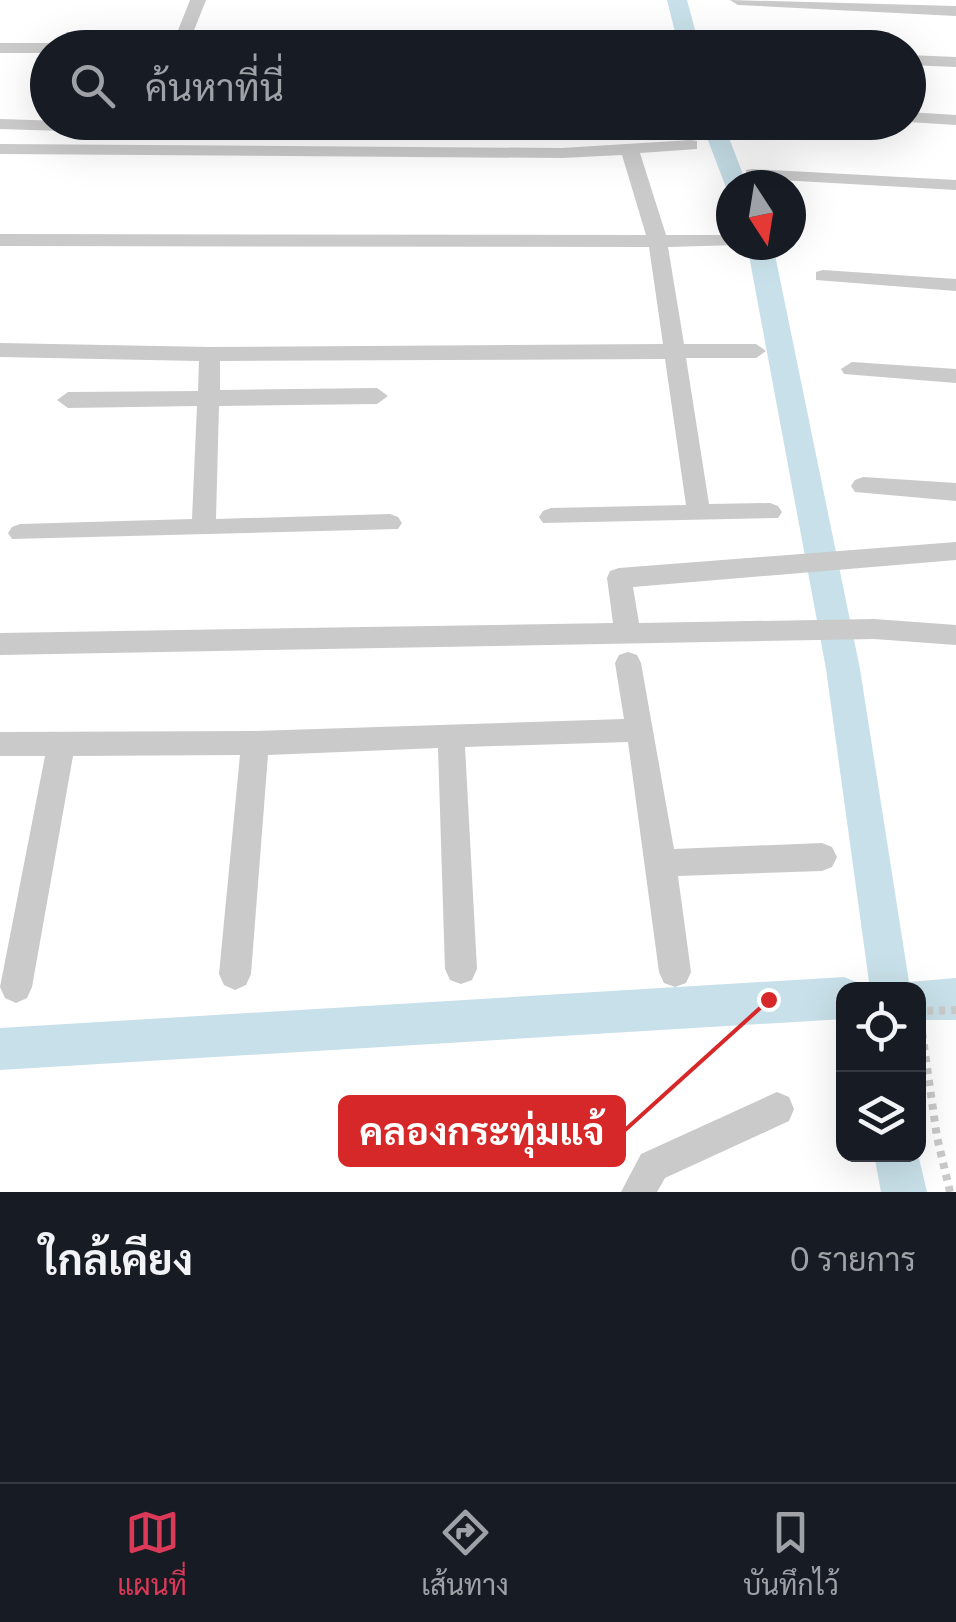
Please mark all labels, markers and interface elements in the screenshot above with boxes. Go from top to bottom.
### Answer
search box [30,30,926,140]
icon: search [65,58,120,113]
text: ค้นหาที่นี่ [145,63,284,109]
north arrow [716,170,806,260]
map controls [836,982,926,1162]
button: locate [836,982,926,1072]
button: layers [836,1072,926,1162]
callout: คลองกระทุ่มแจ้ [340,1097,624,1165]
text: คลองกระทุ่มแจ้ [360,1107,606,1158]
text: ใกล้เคียง [40,1234,193,1284]
text: 0 รายการ [790,1239,916,1278]
tab: แผนที่ [117,1505,187,1601]
tab: เส้นทาง [421,1505,509,1601]
tab: บันทึกไว้ [743,1505,839,1601]

